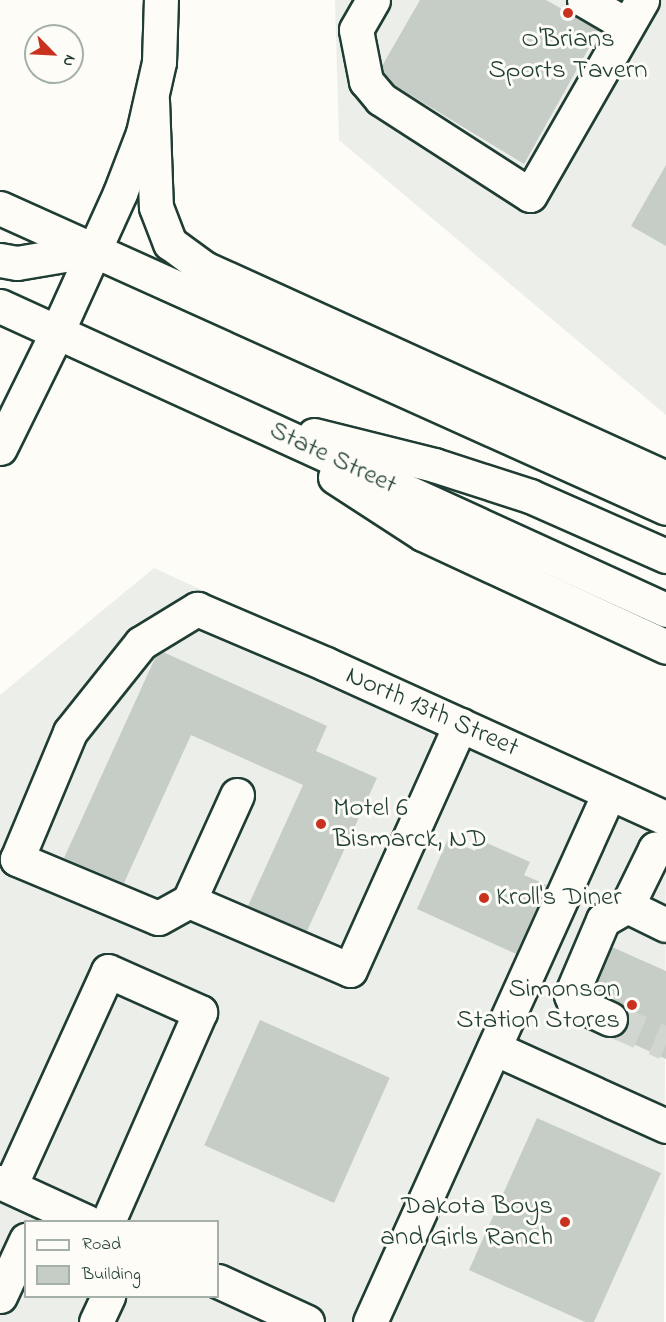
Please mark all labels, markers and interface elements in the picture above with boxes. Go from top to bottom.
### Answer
marker: O'Brians Sports Tavern [561,6,575,20]
place label: O'Brians Sports Tavern [488,23,648,86]
north arrow [24,24,84,84]
text: N [55,51,82,70]
street label: State Street [264,414,402,502]
street label: North 13th Street [341,659,523,765]
place label: Motel 6 Bismarck, ND [333,792,487,855]
marker: Motel 6 Bismarck, ND [314,817,328,831]
place label: Kroll's Diner [496,882,622,914]
marker: Kroll's Diner [477,891,491,905]
place label: Simonson Station Stores [456,973,620,1036]
marker: Simonson Station Stores [625,998,639,1012]
place label: Dakota Boys and Girls Ranch [380,1190,553,1253]
marker: Dakota Boys and Girls Ranch [558,1215,572,1229]
legend [24,1220,219,1298]
text: Road [82,1232,121,1258]
text: Building [82,1262,141,1288]

